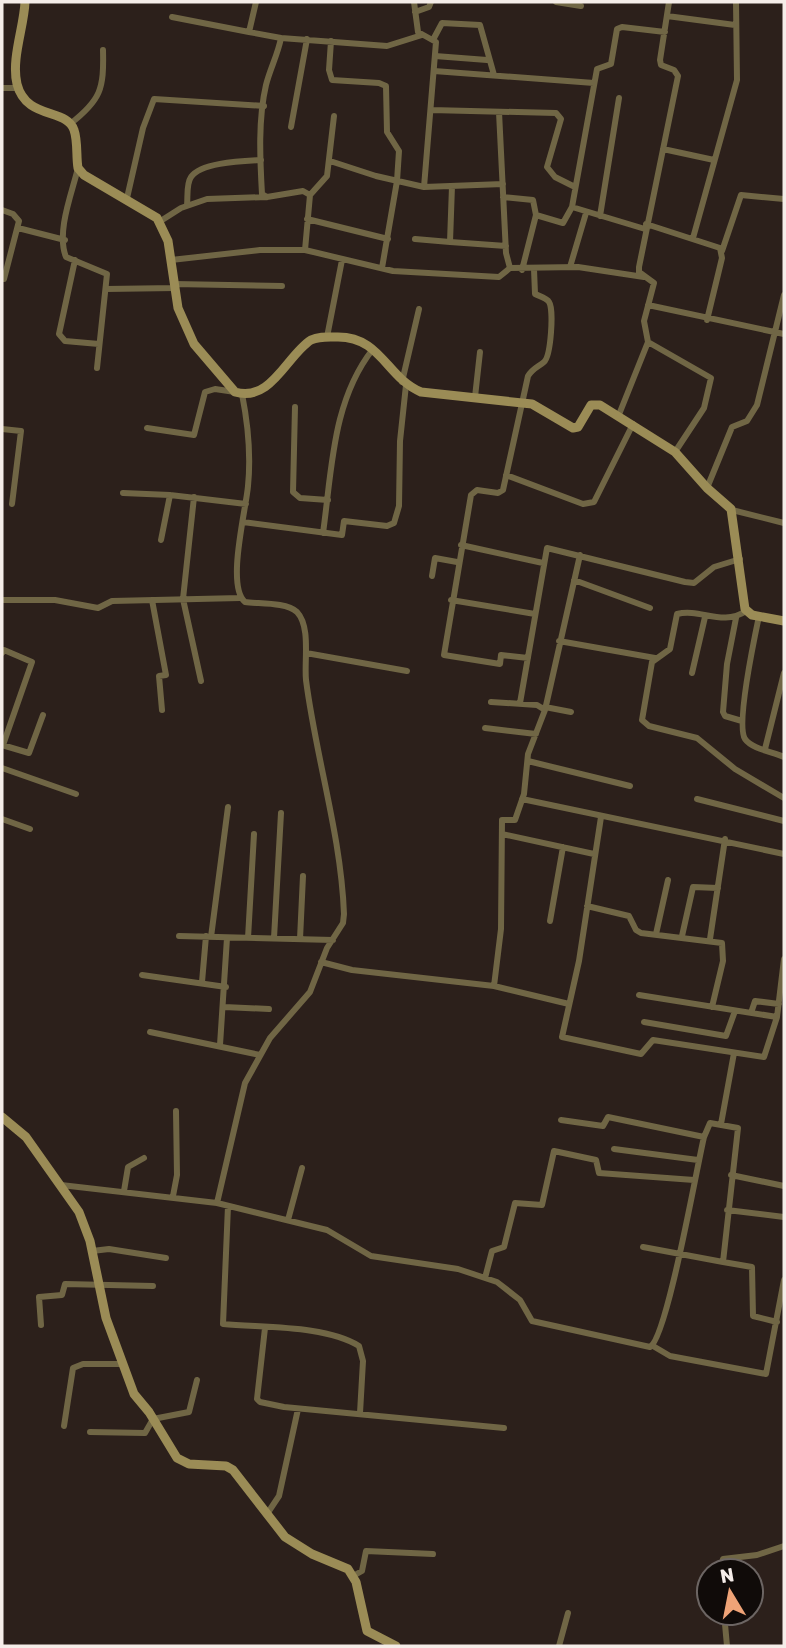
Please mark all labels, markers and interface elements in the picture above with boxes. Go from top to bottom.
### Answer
north arrow [695,1557,765,1627]
text: N [718,1563,736,1588]

